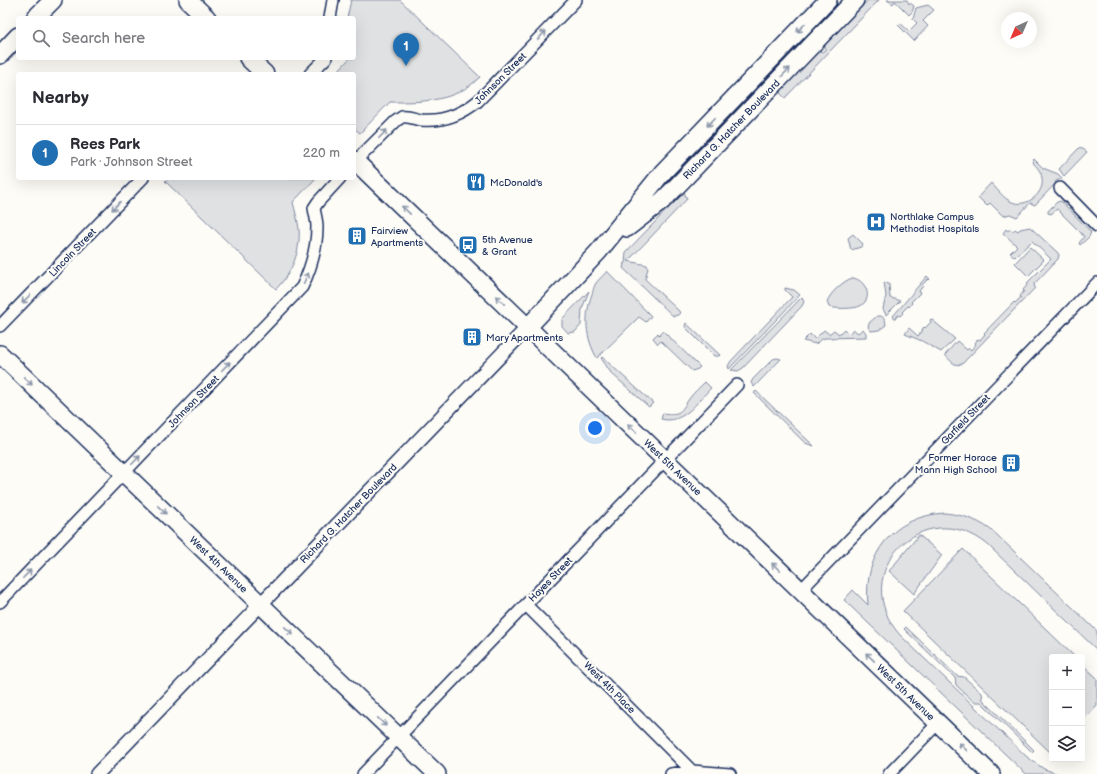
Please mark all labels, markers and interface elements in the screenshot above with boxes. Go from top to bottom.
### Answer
north arrow [1001,12,1037,48]
search box [16,16,356,60]
one-way arrow [796,23,806,33]
icon: search [30,27,52,49]
text: Search here [62,29,145,48]
one-way arrow [537,30,547,40]
pin: 1 [393,33,419,66]
street label: Johnson Street [472,50,529,107]
one-way arrow [781,67,791,77]
street label: Richard G. Hatcher Boulevard [681,77,783,182]
text: Nearby [32,88,89,108]
one-way arrow [706,117,716,127]
one-way arrow [379,129,388,139]
text: Rees Park [70,135,140,154]
text: 1 [42,145,48,161]
text: 220 m [303,145,340,161]
text: Park · Johnson Street [70,154,192,170]
restaurant icon: McDonald's [465,171,487,193]
place label: McDonald's [490,177,543,189]
one-way arrow [111,201,121,211]
one-way arrow [401,205,411,215]
hospital icon: Northlake Campus Methodist Hospitals [865,211,887,233]
place label: Northlake Campus Methodist Hospitals [890,211,979,235]
building icon: Fairview Apartments [346,225,368,247]
place label: Fairview Apartments [371,225,423,249]
street label: Lincoln Street [47,226,99,279]
bus stop icon: 5th Avenue & Grant [457,234,479,256]
place label: 5th Avenue & Grant [482,234,533,258]
one-way arrow [303,272,310,284]
one-way arrow [21,294,31,304]
one-way arrow [495,295,505,305]
building icon: Mary Apartments [461,326,483,348]
place label: Mary Apartments [486,332,563,344]
one-way arrow [221,361,231,371]
street label: Johnson Street [166,373,222,430]
one-way arrow [23,376,33,386]
street label: Garfield Street [939,392,993,447]
your location [585,418,605,438]
one-way arrow [627,423,637,433]
street label: West 5th Avenue [641,437,704,498]
place label: Former Horace Mann High School [915,452,997,476]
building icon: Former Horace Mann High School [1000,452,1022,474]
one-way arrow [132,455,141,465]
street label: Richard G. Hatcher Boulevard [298,461,400,566]
one-way arrow [157,505,167,515]
street label: West 4th Avenue [187,534,250,596]
street label: Hayes Street [526,555,575,605]
one-way arrow [771,562,781,571]
one-way arrow [22,569,32,579]
one-way arrow [283,626,293,635]
one-way arrow [865,652,875,662]
map controls [1049,654,1085,762]
button: + [1049,654,1085,690]
street label: West 4th Place [581,659,638,716]
street label: West 5th Avenue [874,662,937,723]
button: − [1049,690,1085,726]
one-way arrow [377,717,387,727]
button: layers [1049,726,1085,762]
one-way arrow [958,742,968,752]

